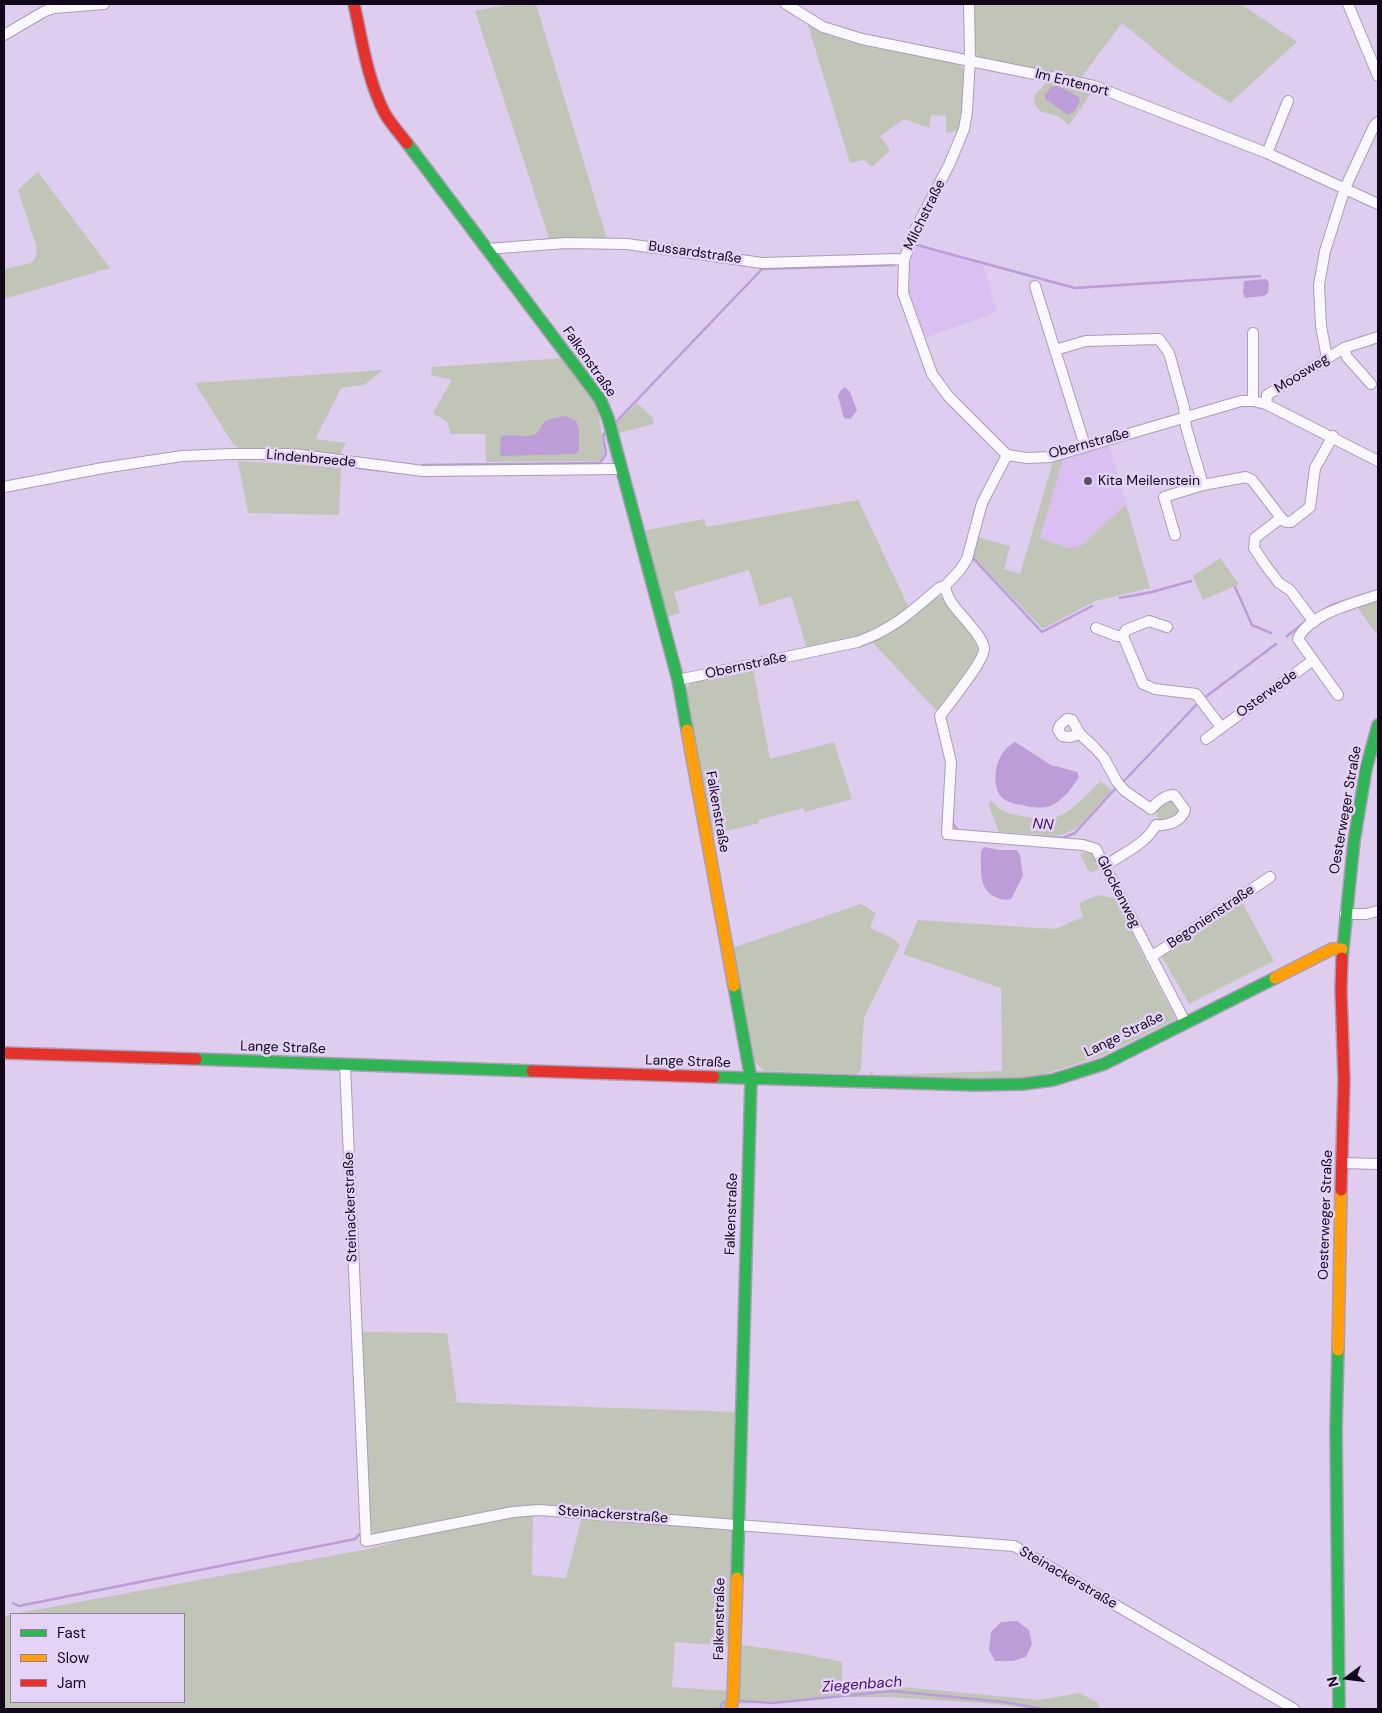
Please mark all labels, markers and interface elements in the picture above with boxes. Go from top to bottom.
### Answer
street label: Im Entenort [1033,66,1111,100]
street label: Milchstraße [901,177,949,253]
street label: Bussardstraße [647,238,743,268]
street label: Falkenstraße [559,323,619,401]
street label: Moosweg [1272,351,1332,397]
street label: Obernstraße [1047,425,1131,463]
street label: Lindenbreede [266,447,356,471]
place label: Kita Meilenstein [1098,473,1200,489]
marker: Kita Meilenstein [1082,475,1094,487]
street label: Obernstraße [704,649,788,683]
street label: Osterwede [1233,666,1301,722]
street label: Oesterweger Straße [1326,744,1366,876]
street label: Falkenstraße [702,770,732,854]
water label: NN [1032,815,1054,835]
street label: Glockenweg [1093,853,1143,931]
street label: Begonienstraße [1164,882,1258,952]
street label: Lange Straße [1082,1009,1166,1061]
street label: Lange Straße [240,1038,326,1058]
street label: Lange Straße [645,1052,731,1072]
street label: Oesterweger Straße [1315,1150,1337,1280]
street label: Steinackerstraße [341,1152,361,1262]
street label: Falkenstraße [722,1173,742,1255]
street label: Steinackerstraße [558,1503,668,1527]
street label: Steinackerstraße [1016,1543,1120,1613]
street label: Falkenstraße [711,1578,729,1660]
legend [10,1613,185,1703]
text: Fast [57,1623,86,1643]
text: Slow [57,1648,89,1668]
north arrow [1322,1653,1372,1703]
text: Jam [57,1673,86,1693]
water label: Ziegenbach [821,1673,903,1697]
text: N [1322,1675,1343,1689]

